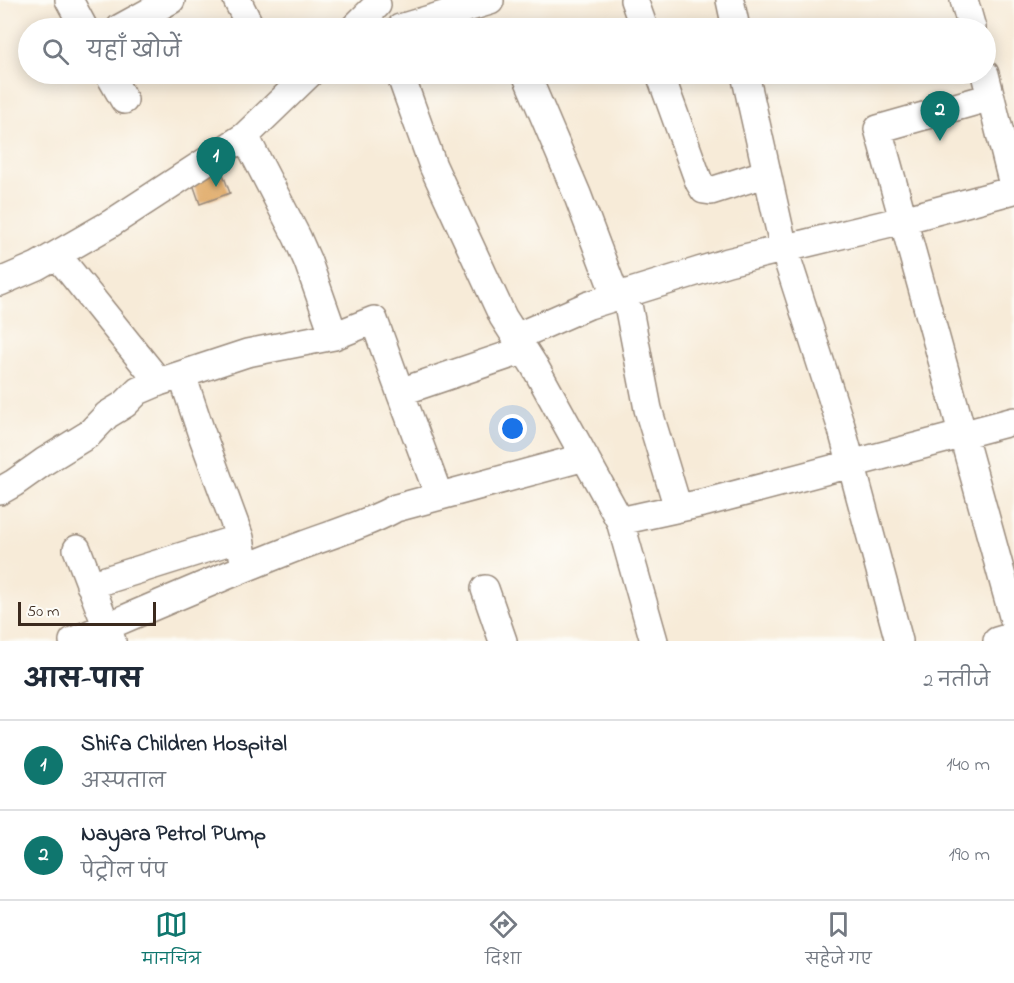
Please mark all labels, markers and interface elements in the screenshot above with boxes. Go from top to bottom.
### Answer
search box [18,18,996,84]
icon: search [39,35,72,68]
text: यहाँ खोजें [87,36,181,68]
pin: 2 [920,92,960,141]
pin: 1 [196,138,236,187]
your location [498,414,527,443]
scale bar [18,599,156,626]
text: 50 m [27,600,59,624]
text: आस-पास [24,662,142,700]
text: 2 नतीजे [923,667,990,696]
text: Shifa Children Hospital [81,729,287,761]
text: 1 [40,751,47,780]
text: 140 m [946,751,990,780]
text: अस्पताल [81,768,166,797]
text: Nayara Petrol PUmp [81,819,266,851]
text: 2 [39,841,48,870]
text: 190 m [948,841,990,870]
text: पेट्रोल पंप [81,858,167,887]
tab: मानचित्र [142,908,201,976]
tab: दिशा [485,908,521,976]
tab: सहेजे गए [806,908,872,976]

